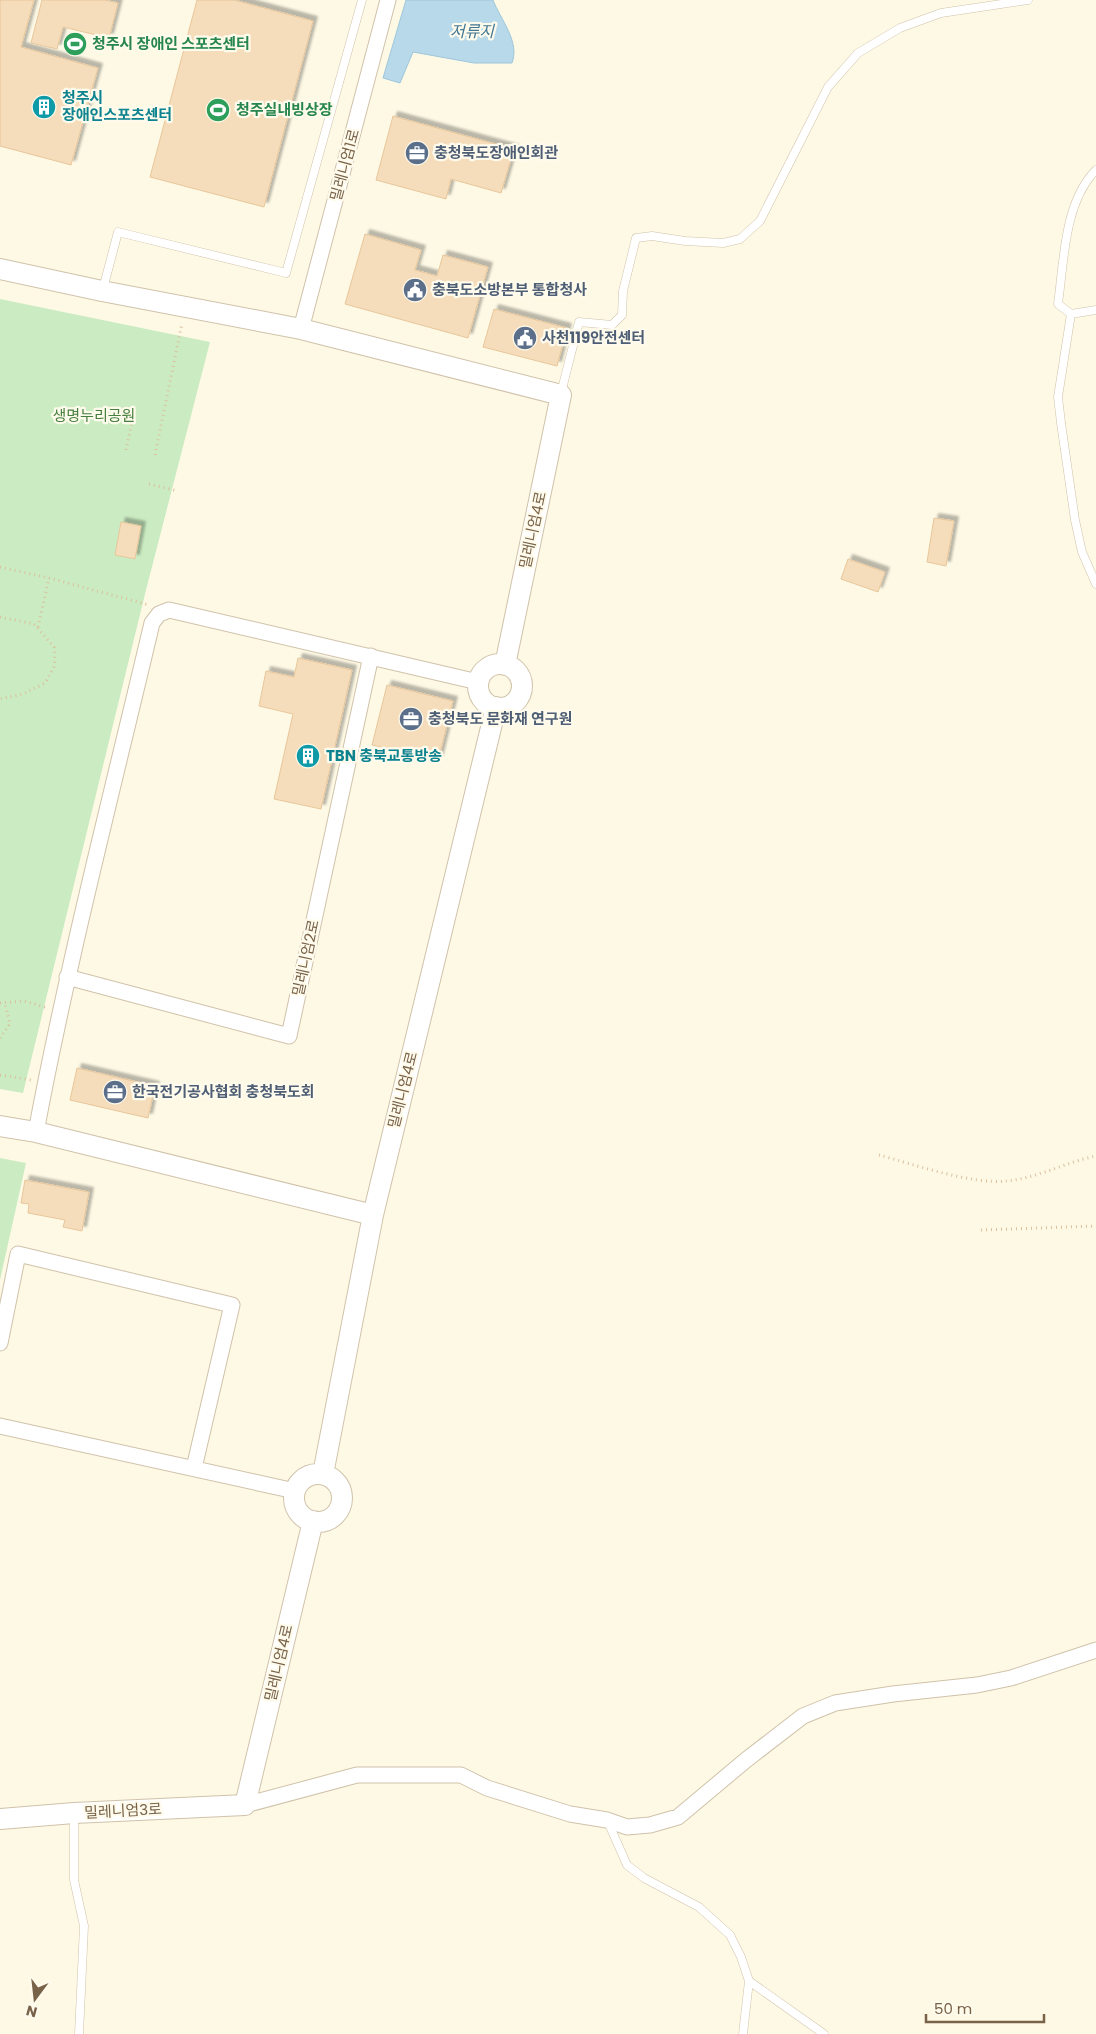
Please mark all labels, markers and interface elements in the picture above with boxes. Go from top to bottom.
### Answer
water label: 저류지 [450,20,495,43]
sports icon: 청주시 장애인 스포츠센터 [62,31,88,57]
place label: 청주시 장애인 스포츠센터 [92,33,250,54]
place label: 청주시 장애인스포츠센터 [62,87,172,125]
building icon: 청주시 장애인스포츠센터 [31,94,57,120]
sports icon: 청주실내빙상장 [205,97,231,123]
place label: 청주실내빙상장 [236,99,333,120]
street label: 밀레니엄1로 [325,127,364,203]
office icon: 충청북도장애인회관 [404,140,430,166]
place label: 충청북도장애인회관 [434,142,558,163]
public building icon: 충북도소방본부 통합청사 [402,277,428,303]
place label: 충북도소방본부 통합청사 [432,279,587,300]
public building icon: 사천119안전센터 [512,325,538,351]
place label: 사천119안전센터 [542,327,645,348]
park label: 생명누리공원 [53,405,135,426]
street label: 밀레니엄4로 [514,489,551,570]
office icon: 충청북도 문화재 연구원 [398,706,424,732]
place label: 충청북도 문화재 연구원 [428,708,572,729]
building icon: TBN 충북교통방송 [295,743,321,769]
place label: TBN 충북교통방송 [326,745,442,766]
street label: 밀레니엄2로 [287,918,324,998]
street label: 밀레니엄4로 [383,1049,422,1130]
office icon: 한국전기공사협회 충청북도회 [102,1079,128,1105]
place label: 한국전기공사협회 충청북도회 [132,1081,315,1102]
street label: 밀레니엄4로 [259,1622,298,1703]
street label: 밀레니엄3로 [84,1798,162,1823]
north arrow [10,1974,60,2024]
scale bar [926,1992,1044,2024]
text: 50 m [934,1998,972,2019]
text: N [24,2001,39,2023]

